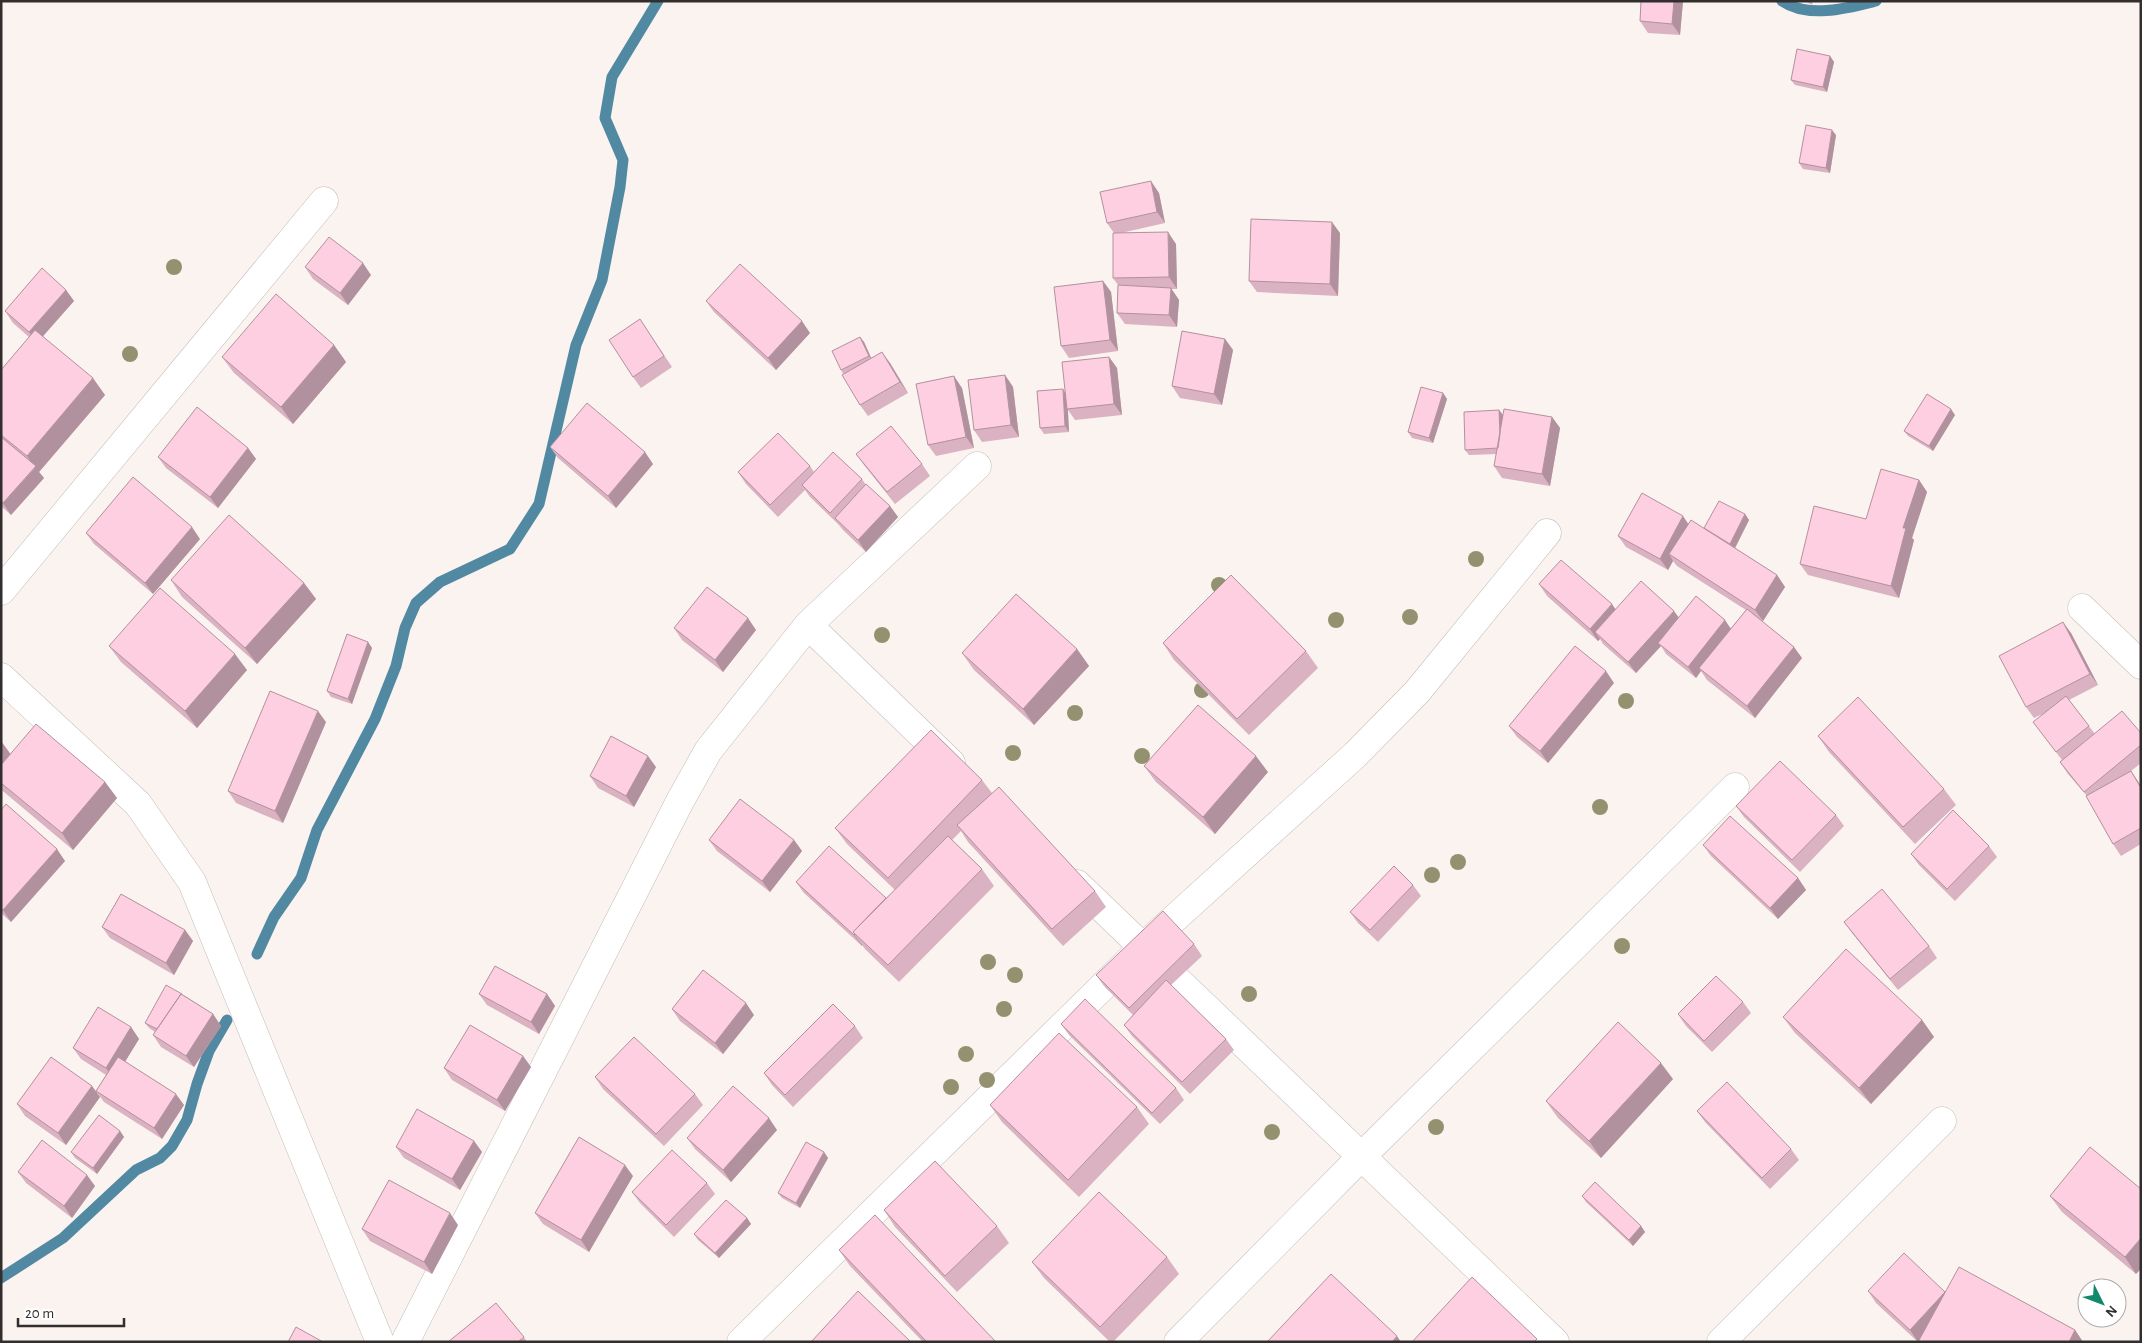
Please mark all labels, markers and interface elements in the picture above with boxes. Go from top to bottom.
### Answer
north arrow [2077,1278,2127,1328]
scale bar [18,1296,124,1328]
text: N [2102,1303,2119,1319]
text: 20 m [25,1306,54,1321]

